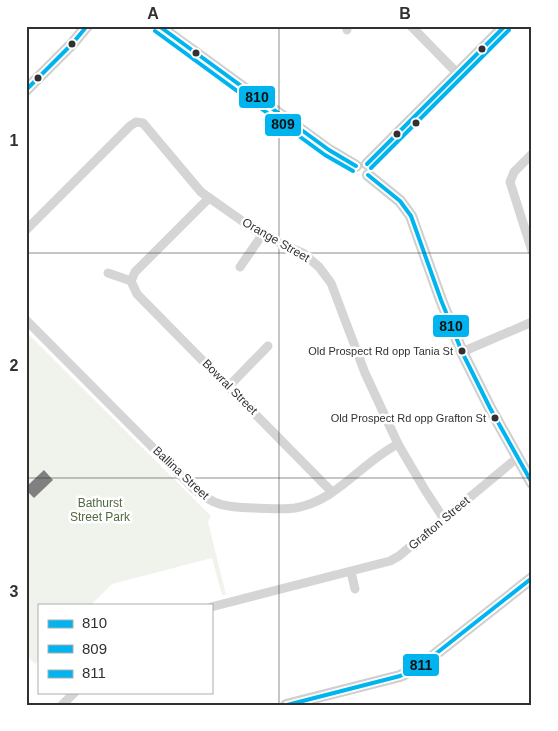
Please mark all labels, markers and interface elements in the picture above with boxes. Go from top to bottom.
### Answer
text: A [147,5,159,22]
text: B [399,5,411,22]
unlabelled marker [67,39,77,49]
unlabelled marker [477,44,487,54]
unlabelled marker [191,48,201,58]
unlabelled marker [33,73,43,83]
line badge: 810 [238,85,276,109]
text: 810 [245,89,269,105]
line badge: 809 [264,113,302,137]
text: 809 [271,116,295,132]
unlabelled marker [411,118,421,128]
unlabelled marker [392,129,402,139]
text: 1 [10,132,19,149]
street label: Orange Street [240,215,313,265]
line badge: 810 [432,314,470,338]
text: 810 [439,318,463,334]
place label: Old Prospect Rd opp Tania St [308,345,453,357]
marker: Old Prospect Rd opp Tania St [457,346,467,356]
text: 2 [10,357,19,374]
street label: Bowral Street [200,357,261,418]
place label: Old Prospect Rd opp Grafton St [331,412,486,424]
marker: Old Prospect Rd opp Grafton St [490,413,500,423]
street label: Ballina Street [150,444,212,503]
street label: Grafton Street [406,493,473,553]
park label: Bathurst Street Park [70,496,131,524]
text: 3 [10,583,19,600]
legend [38,604,212,694]
text: 810 [82,614,107,631]
text: 809 [82,640,107,657]
line badge: 811 [402,653,440,677]
text: 811 [410,657,433,673]
text: 811 [82,664,106,681]

